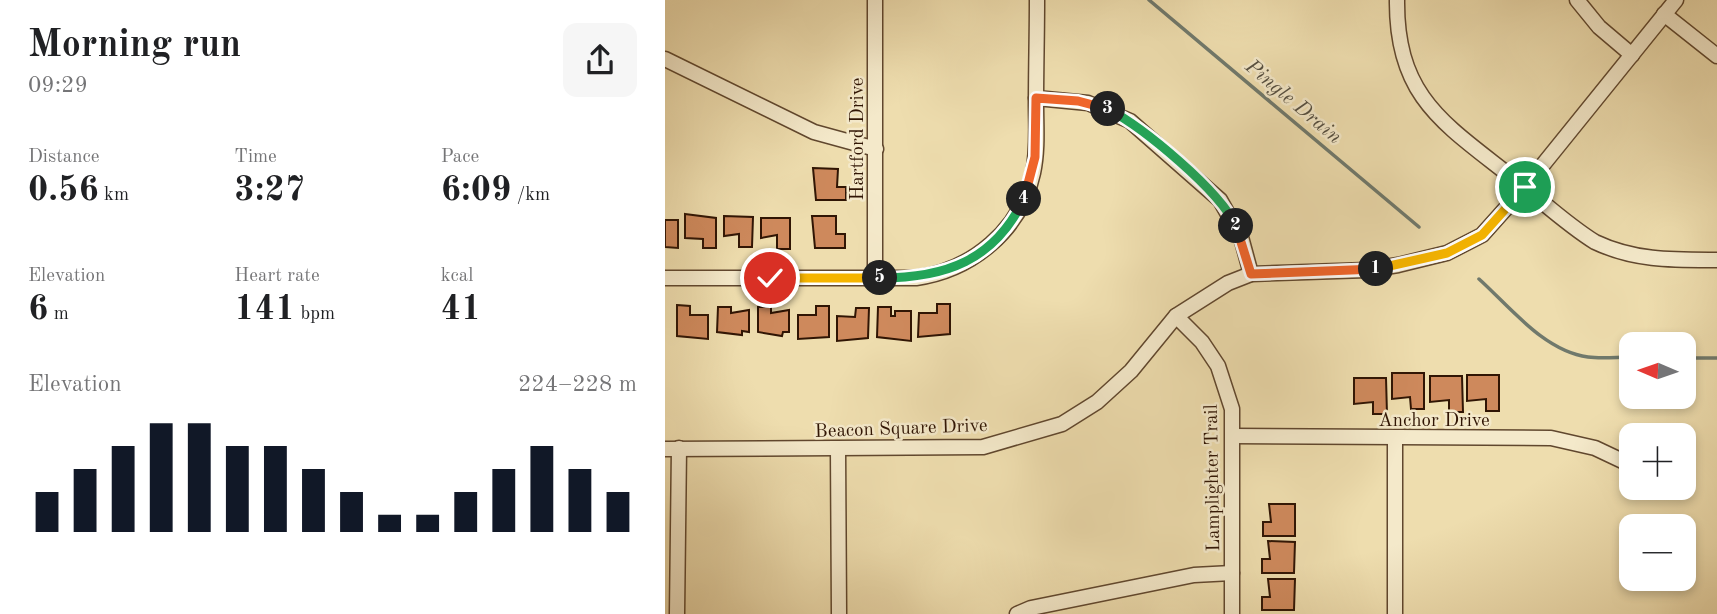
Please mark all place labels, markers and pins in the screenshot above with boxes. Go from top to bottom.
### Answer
pin: 3 [1091,92,1125,126]
pin [1495,157,1555,217]
pin: 4 [1007,182,1041,216]
pin: 2 [1219,208,1253,244]
pin [740,248,800,308]
pin: 1 [1359,252,1393,286]
pin: 5 [863,260,897,296]

